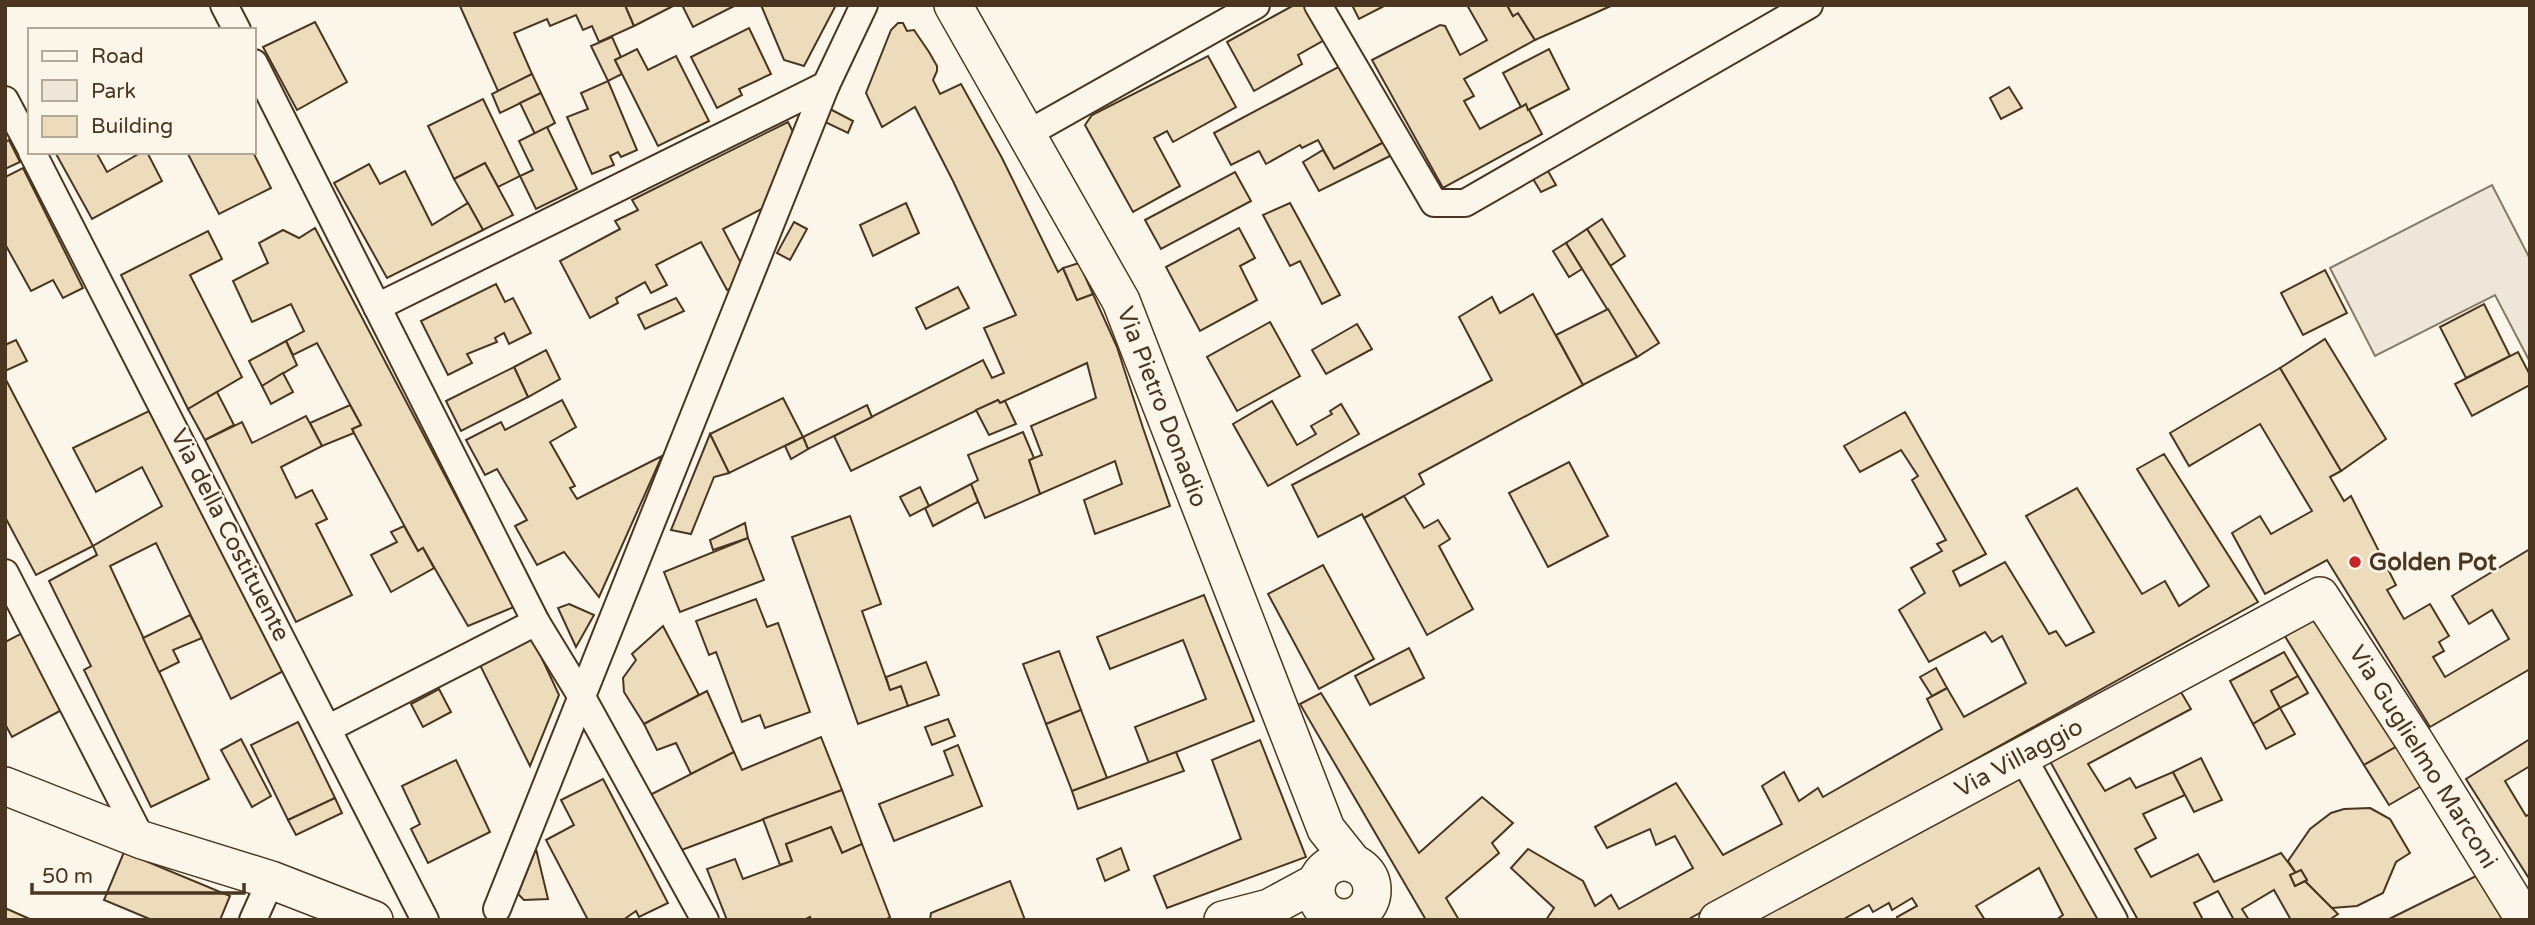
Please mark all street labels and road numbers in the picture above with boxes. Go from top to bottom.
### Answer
street label: Via Pietro Donadio [1110,303,1214,511]
street label: Via della Costituente [164,424,296,646]
street label: Via Guglielmo Marconi [2342,640,2504,874]
street label: Via Villaggio [1950,712,2088,804]

